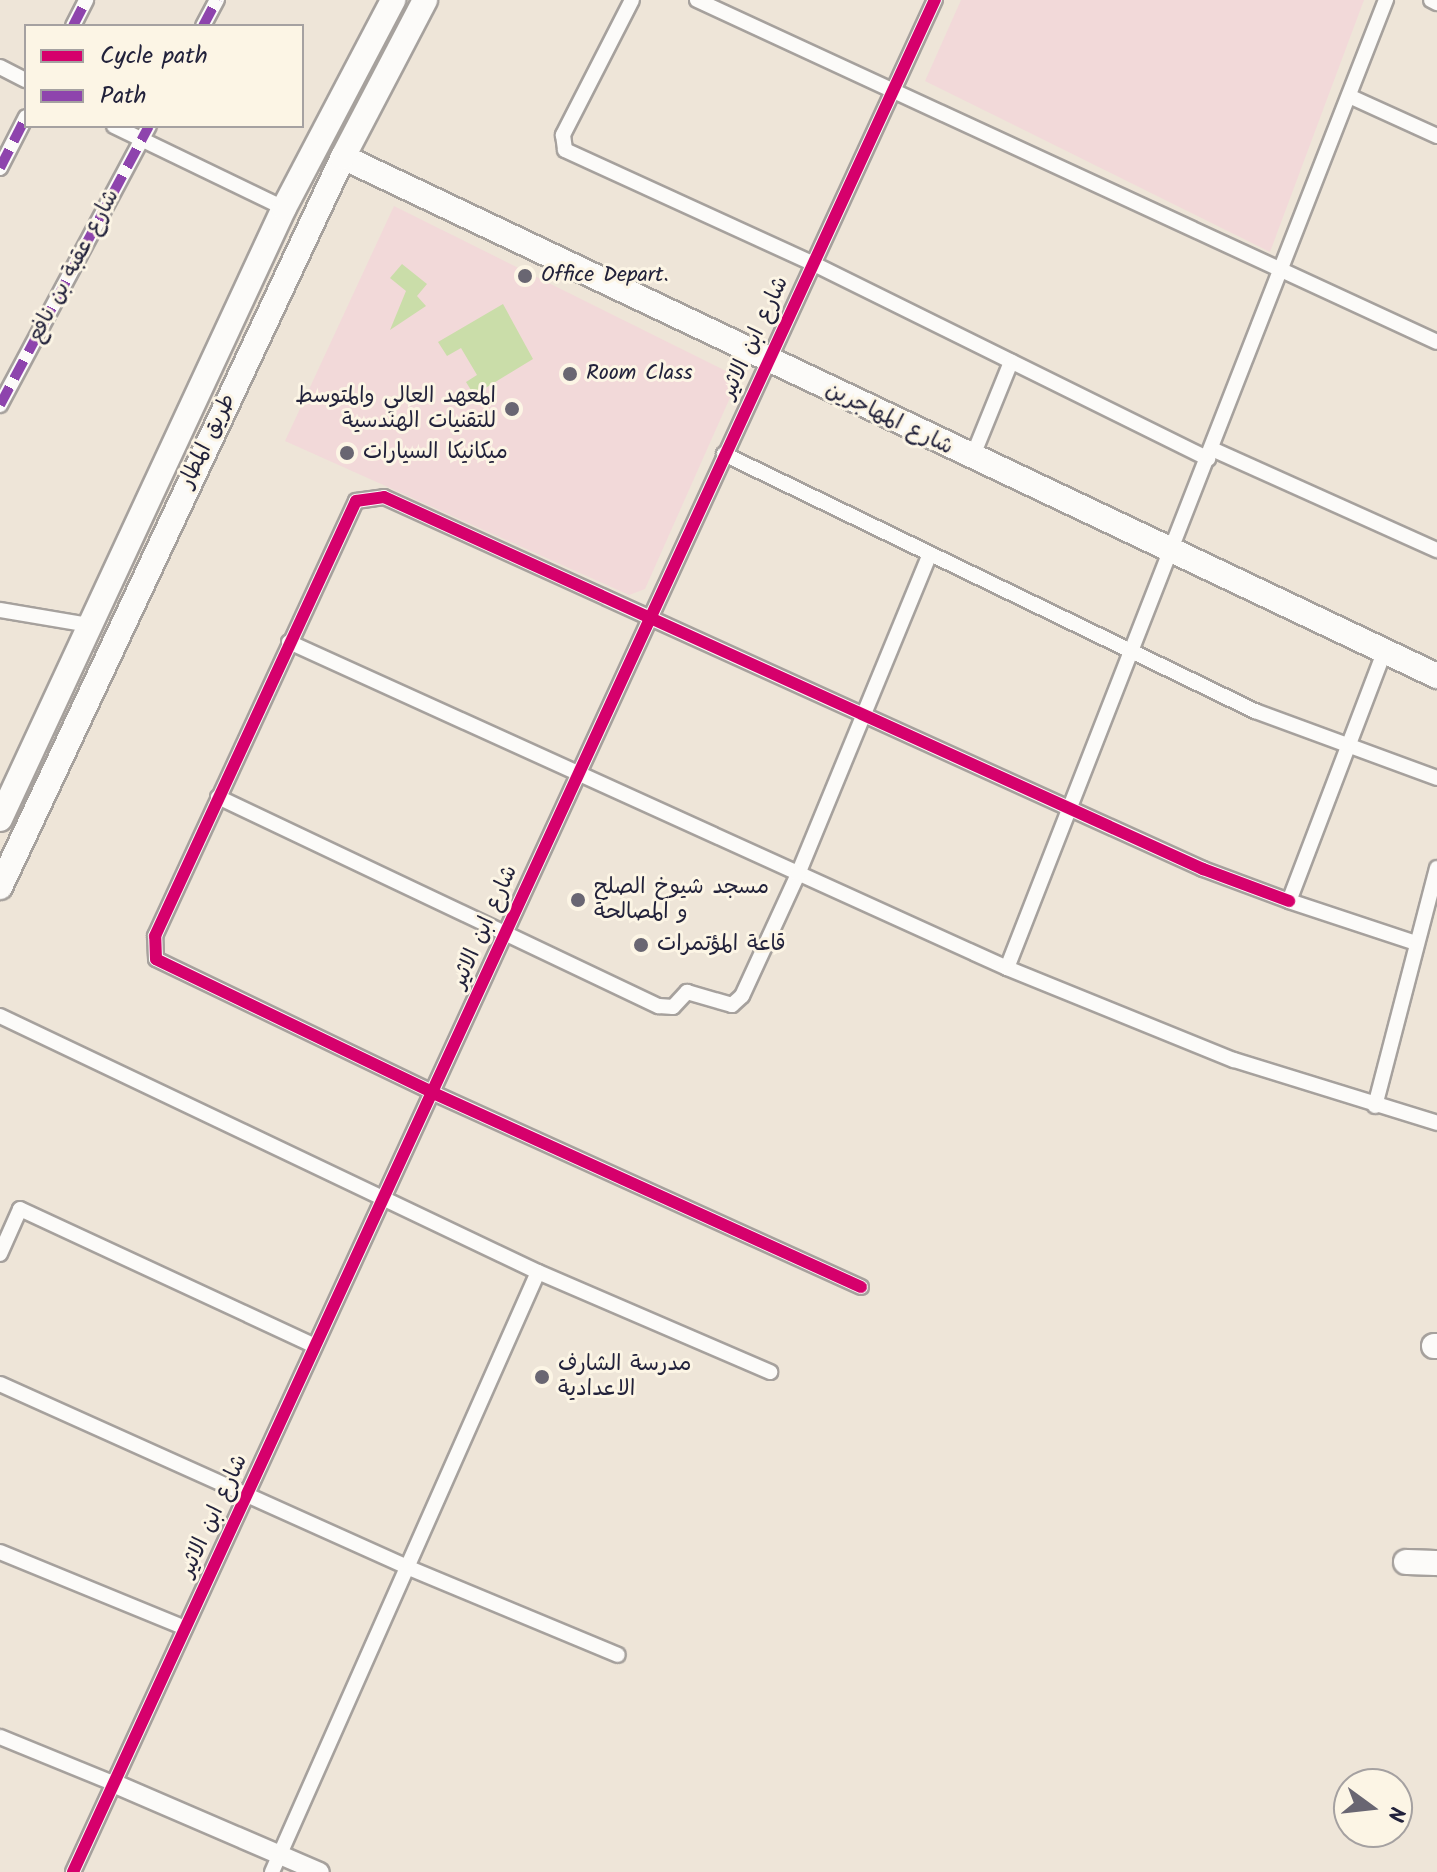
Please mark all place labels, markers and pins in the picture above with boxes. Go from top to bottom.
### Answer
place label: Office Depart. [541,263,669,289]
marker: Office Depart. [516,267,534,285]
place label: Room Class [586,361,693,387]
marker: Room Class [561,365,579,383]
place label: المعهد العالي والمتوسط للتقنيات الهندسية [295,383,496,434]
marker: المعهد العالي والمتوسط للتقنيات الهندسية [503,400,521,418]
place label: ميكانيكا السيارات [363,440,508,466]
marker: ميكانيكا السيارات [338,444,356,462]
place label: مسجد شيوخ الصلح و المصالحة [594,874,769,926]
marker: مسجد شيوخ الصلح و المصالحة [569,891,587,909]
place label: قاعة المؤتمرات [657,932,786,958]
marker: قاعة المؤتمرات [632,936,650,954]
place label: مدرسة الشارف الاعدادية [558,1351,692,1402]
marker: مدرسة الشارف الاعدادية [533,1368,551,1386]

